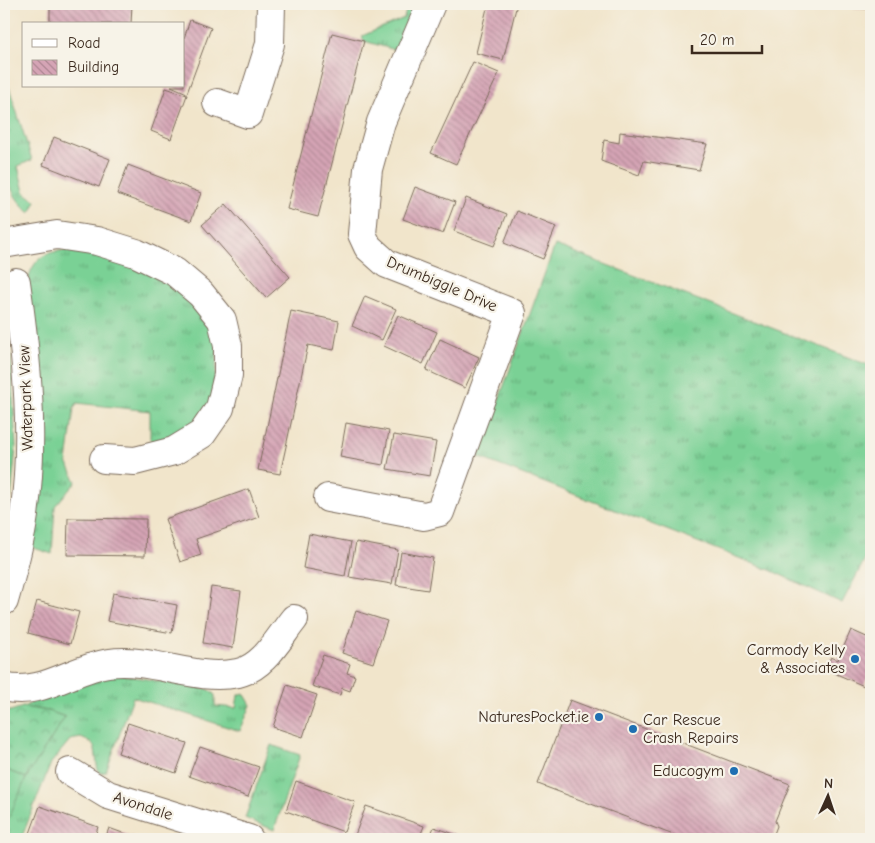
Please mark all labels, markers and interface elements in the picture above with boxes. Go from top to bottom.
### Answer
legend [22,22,185,88]
scale bar [692,22,762,54]
text: 20 m [700,31,734,49]
text: Road [68,34,100,52]
text: Building [68,58,119,76]
street label: Drumbiggle Drive [384,253,500,315]
street label: Waterpark View [15,345,37,451]
place label: Carmody Kelly & Associates [747,641,846,677]
marker: Carmody Kelly & Associates [849,653,861,665]
place label: NaturesPocket.ie [478,708,589,726]
marker: NaturesPocket.ie [593,711,605,723]
place label: Car Rescue Crash Repairs [643,711,739,747]
marker: Car Rescue Crash Repairs [627,723,639,735]
place label: Educogym [653,762,724,780]
marker: Educogym [728,765,740,777]
north arrow [802,770,852,820]
text: N [824,775,834,792]
street label: Avondale [111,788,175,824]

